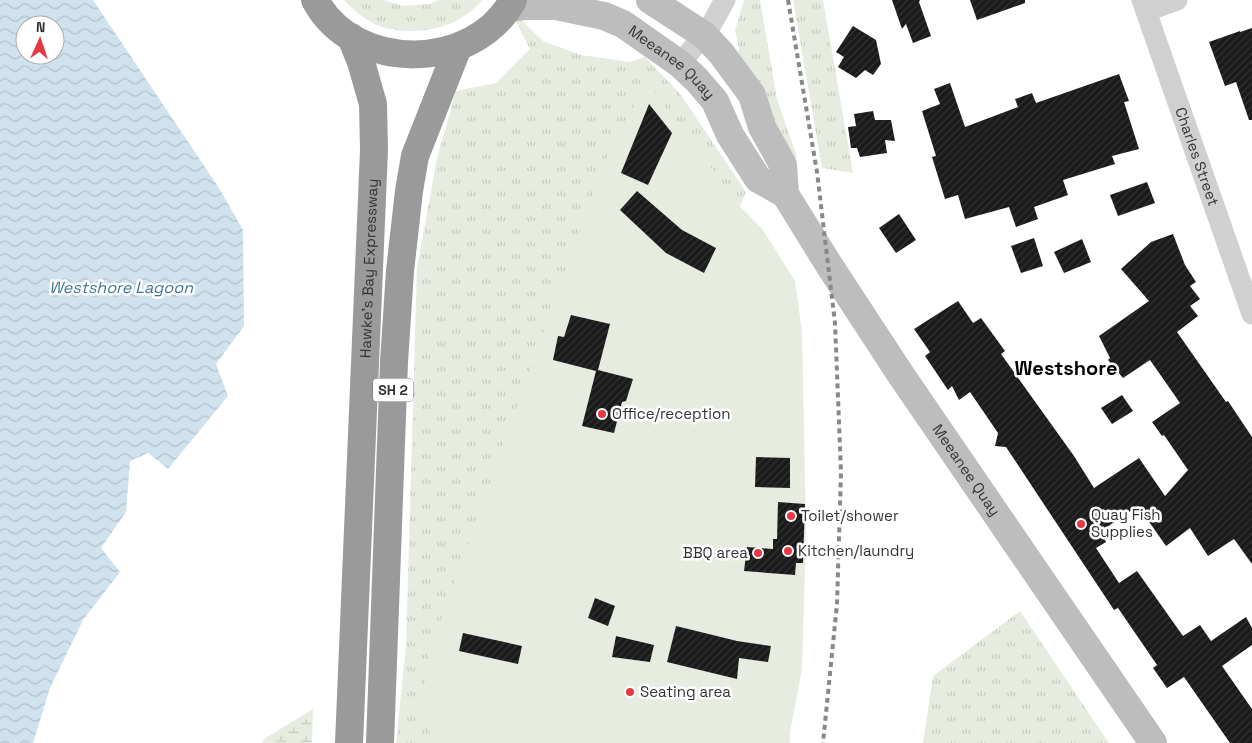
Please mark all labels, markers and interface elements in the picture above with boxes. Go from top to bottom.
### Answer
north arrow [15,15,65,65]
text: N [36,18,46,36]
street label: Meeanee Quay [625,21,719,103]
street label: Charles Street [1171,105,1223,209]
street label: Hawke's Bay Expressway [355,178,382,359]
water label: Westshore Lagoon [49,277,194,298]
district label: Westshore [1015,355,1117,381]
road number: SH 2 [373,378,413,402]
place label: Office/reception [612,404,730,423]
marker: Office/reception [596,408,608,420]
street label: Meeanee Quay [929,420,1005,519]
place label: Quay Fish Supplies [1091,505,1161,541]
place label: Toilet/shower [801,506,899,525]
marker: Toilet/shower [785,510,797,522]
marker: Quay Fish Supplies [1075,518,1087,530]
place label: Kitchen/laundry [798,541,914,560]
place label: BBQ area [683,543,748,562]
marker: Kitchen/laundry [782,545,794,557]
marker: BBQ area [752,547,764,559]
place label: Seating area [640,682,731,701]
marker: Seating area [624,686,636,698]

